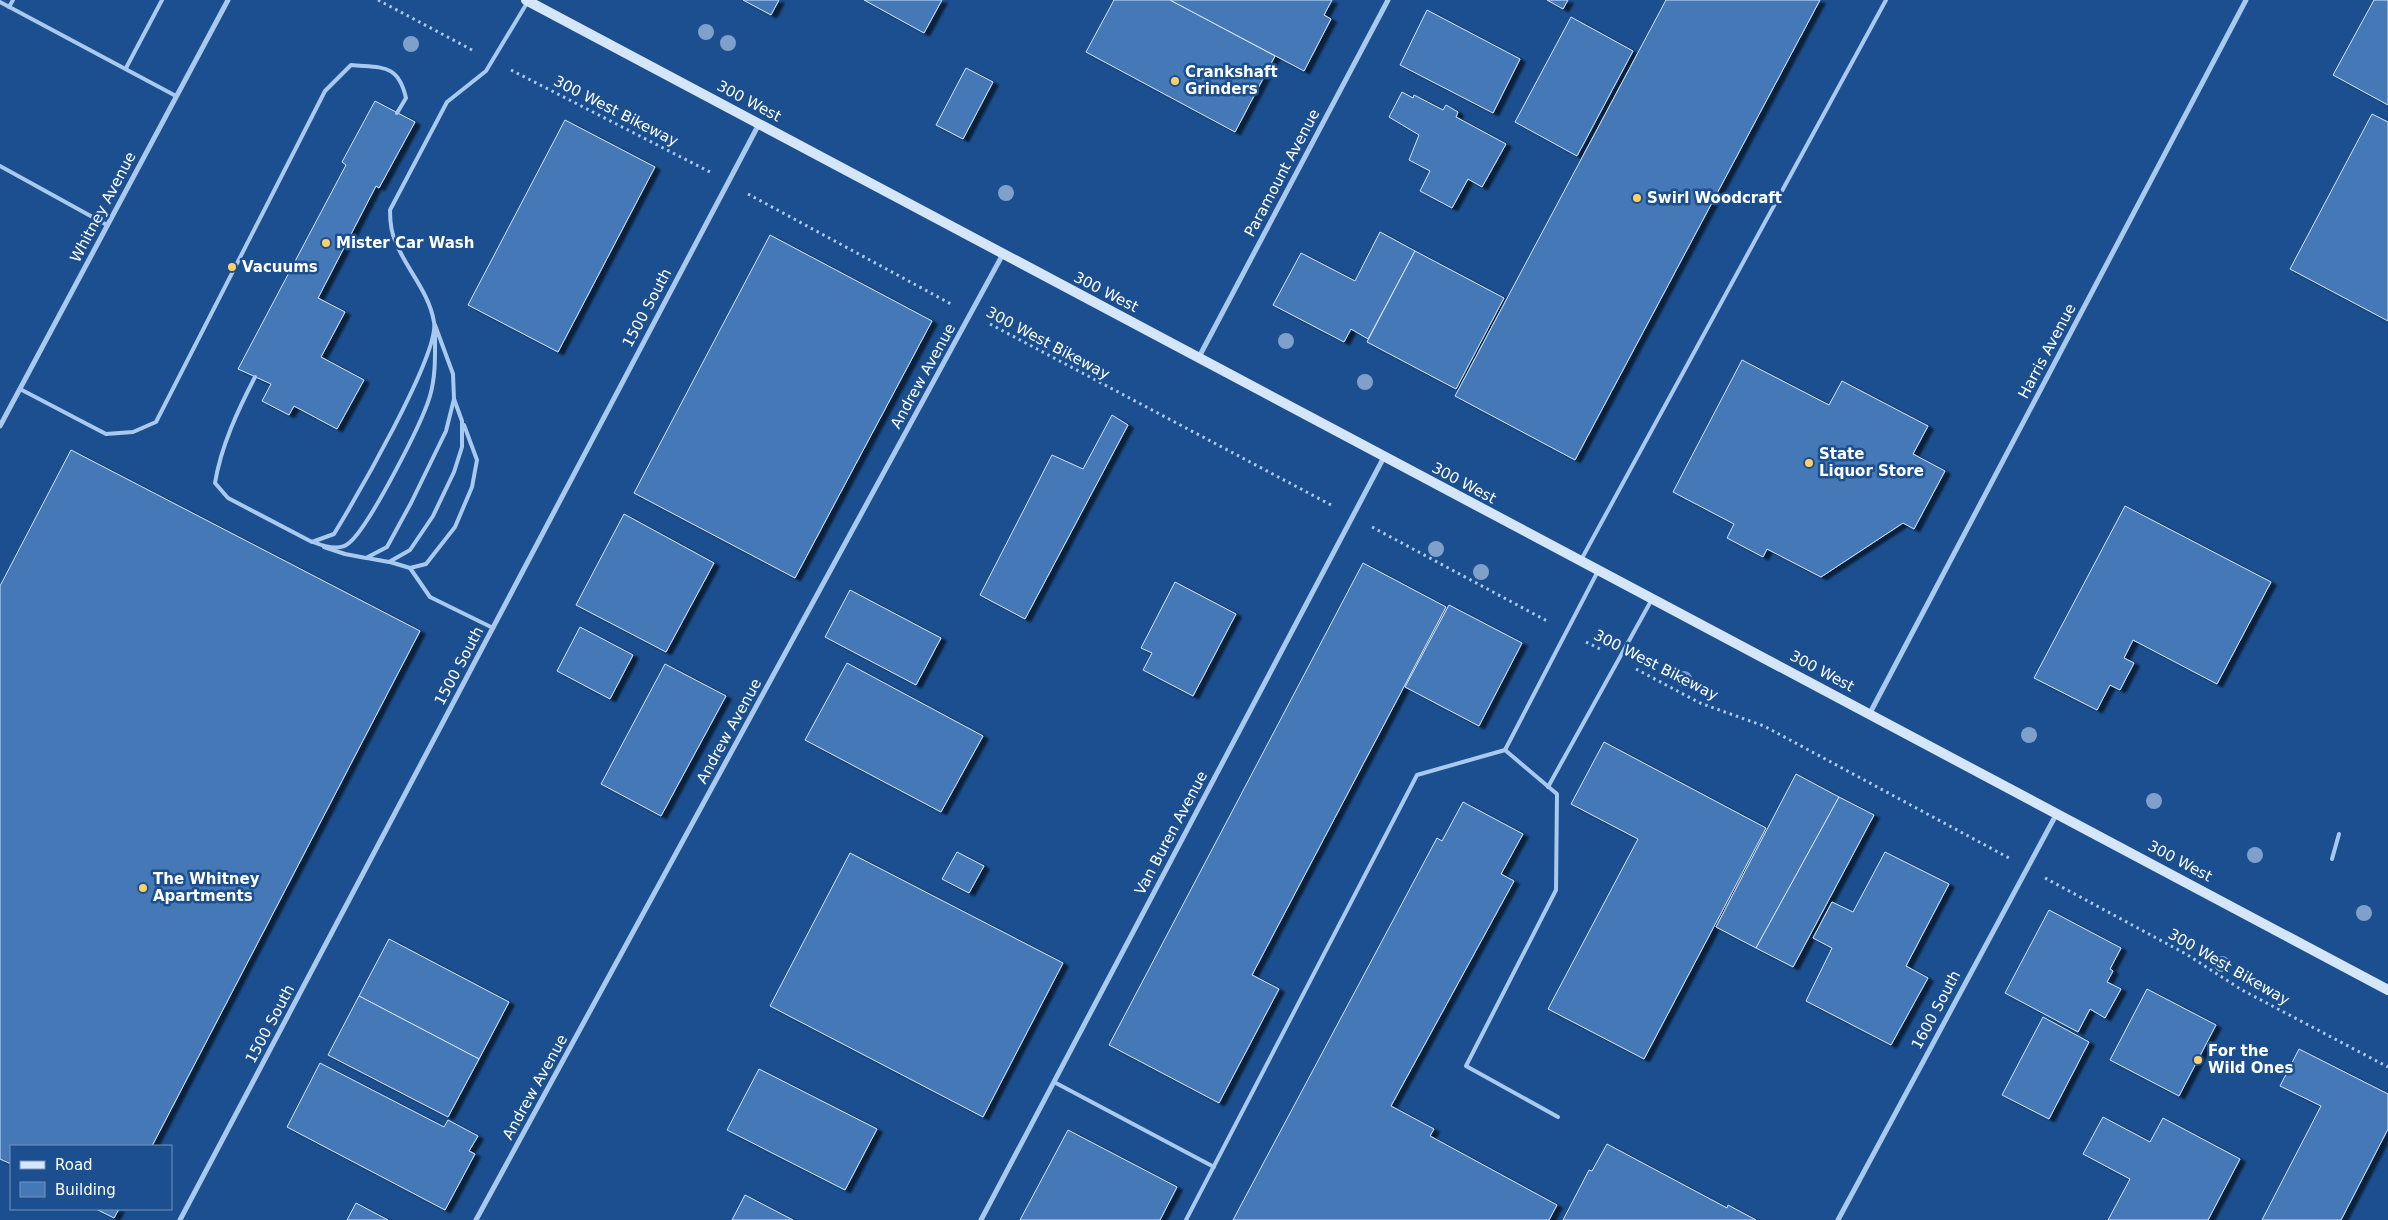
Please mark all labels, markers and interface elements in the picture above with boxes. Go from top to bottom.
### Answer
place label: Crankshaft Grinders [1185,63,1278,98]
street label: 300 West Bikeway [551,72,681,150]
marker: Crankshaft Grinders [1169,75,1181,87]
street label: 300 West [714,77,784,125]
street label: Paramount Avenue [1241,106,1323,240]
street label: Whitney Avenue [66,149,140,265]
place label: Swirl Woodcraft [1647,189,1782,207]
marker: Swirl Woodcraft [1631,192,1643,204]
place label: Mister Car Wash [336,234,474,252]
marker: Mister Car Wash [320,237,332,249]
place label: Vacuums [242,258,318,276]
marker: Vacuums [226,261,238,273]
street label: 1500 South [619,266,675,350]
street label: 300 West [1071,268,1141,316]
street label: Harris Avenue [2014,300,2080,402]
street label: 300 West Bikeway [983,303,1113,383]
street label: Andrew Avenue [887,320,959,432]
place label: State Liquor Store [1819,445,1924,480]
marker: State Liquor Store [1803,457,1815,469]
street label: 300 West [1429,459,1499,507]
street label: 1500 South [431,624,487,708]
street label: 300 West Bikeway [1591,626,1721,704]
street label: 300 West [1787,647,1857,695]
street label: Andrew Avenue [693,675,765,787]
street label: Van Buren Avenue [1131,768,1211,898]
street label: 300 West [2145,837,2215,885]
place label: The Whitney Apartments [153,870,260,905]
marker: The Whitney Apartments [137,882,149,894]
street label: 300 West Bikeway [2165,925,2293,1009]
street label: 1600 South [1908,968,1964,1052]
street label: 1500 South [242,982,298,1066]
street label: Andrew Avenue [499,1031,571,1143]
place label: For the Wild Ones [2208,1042,2293,1077]
marker: For the Wild Ones [2192,1054,2204,1066]
legend [10,1145,172,1210]
text: Road [55,1156,93,1174]
text: Building [55,1181,116,1199]

